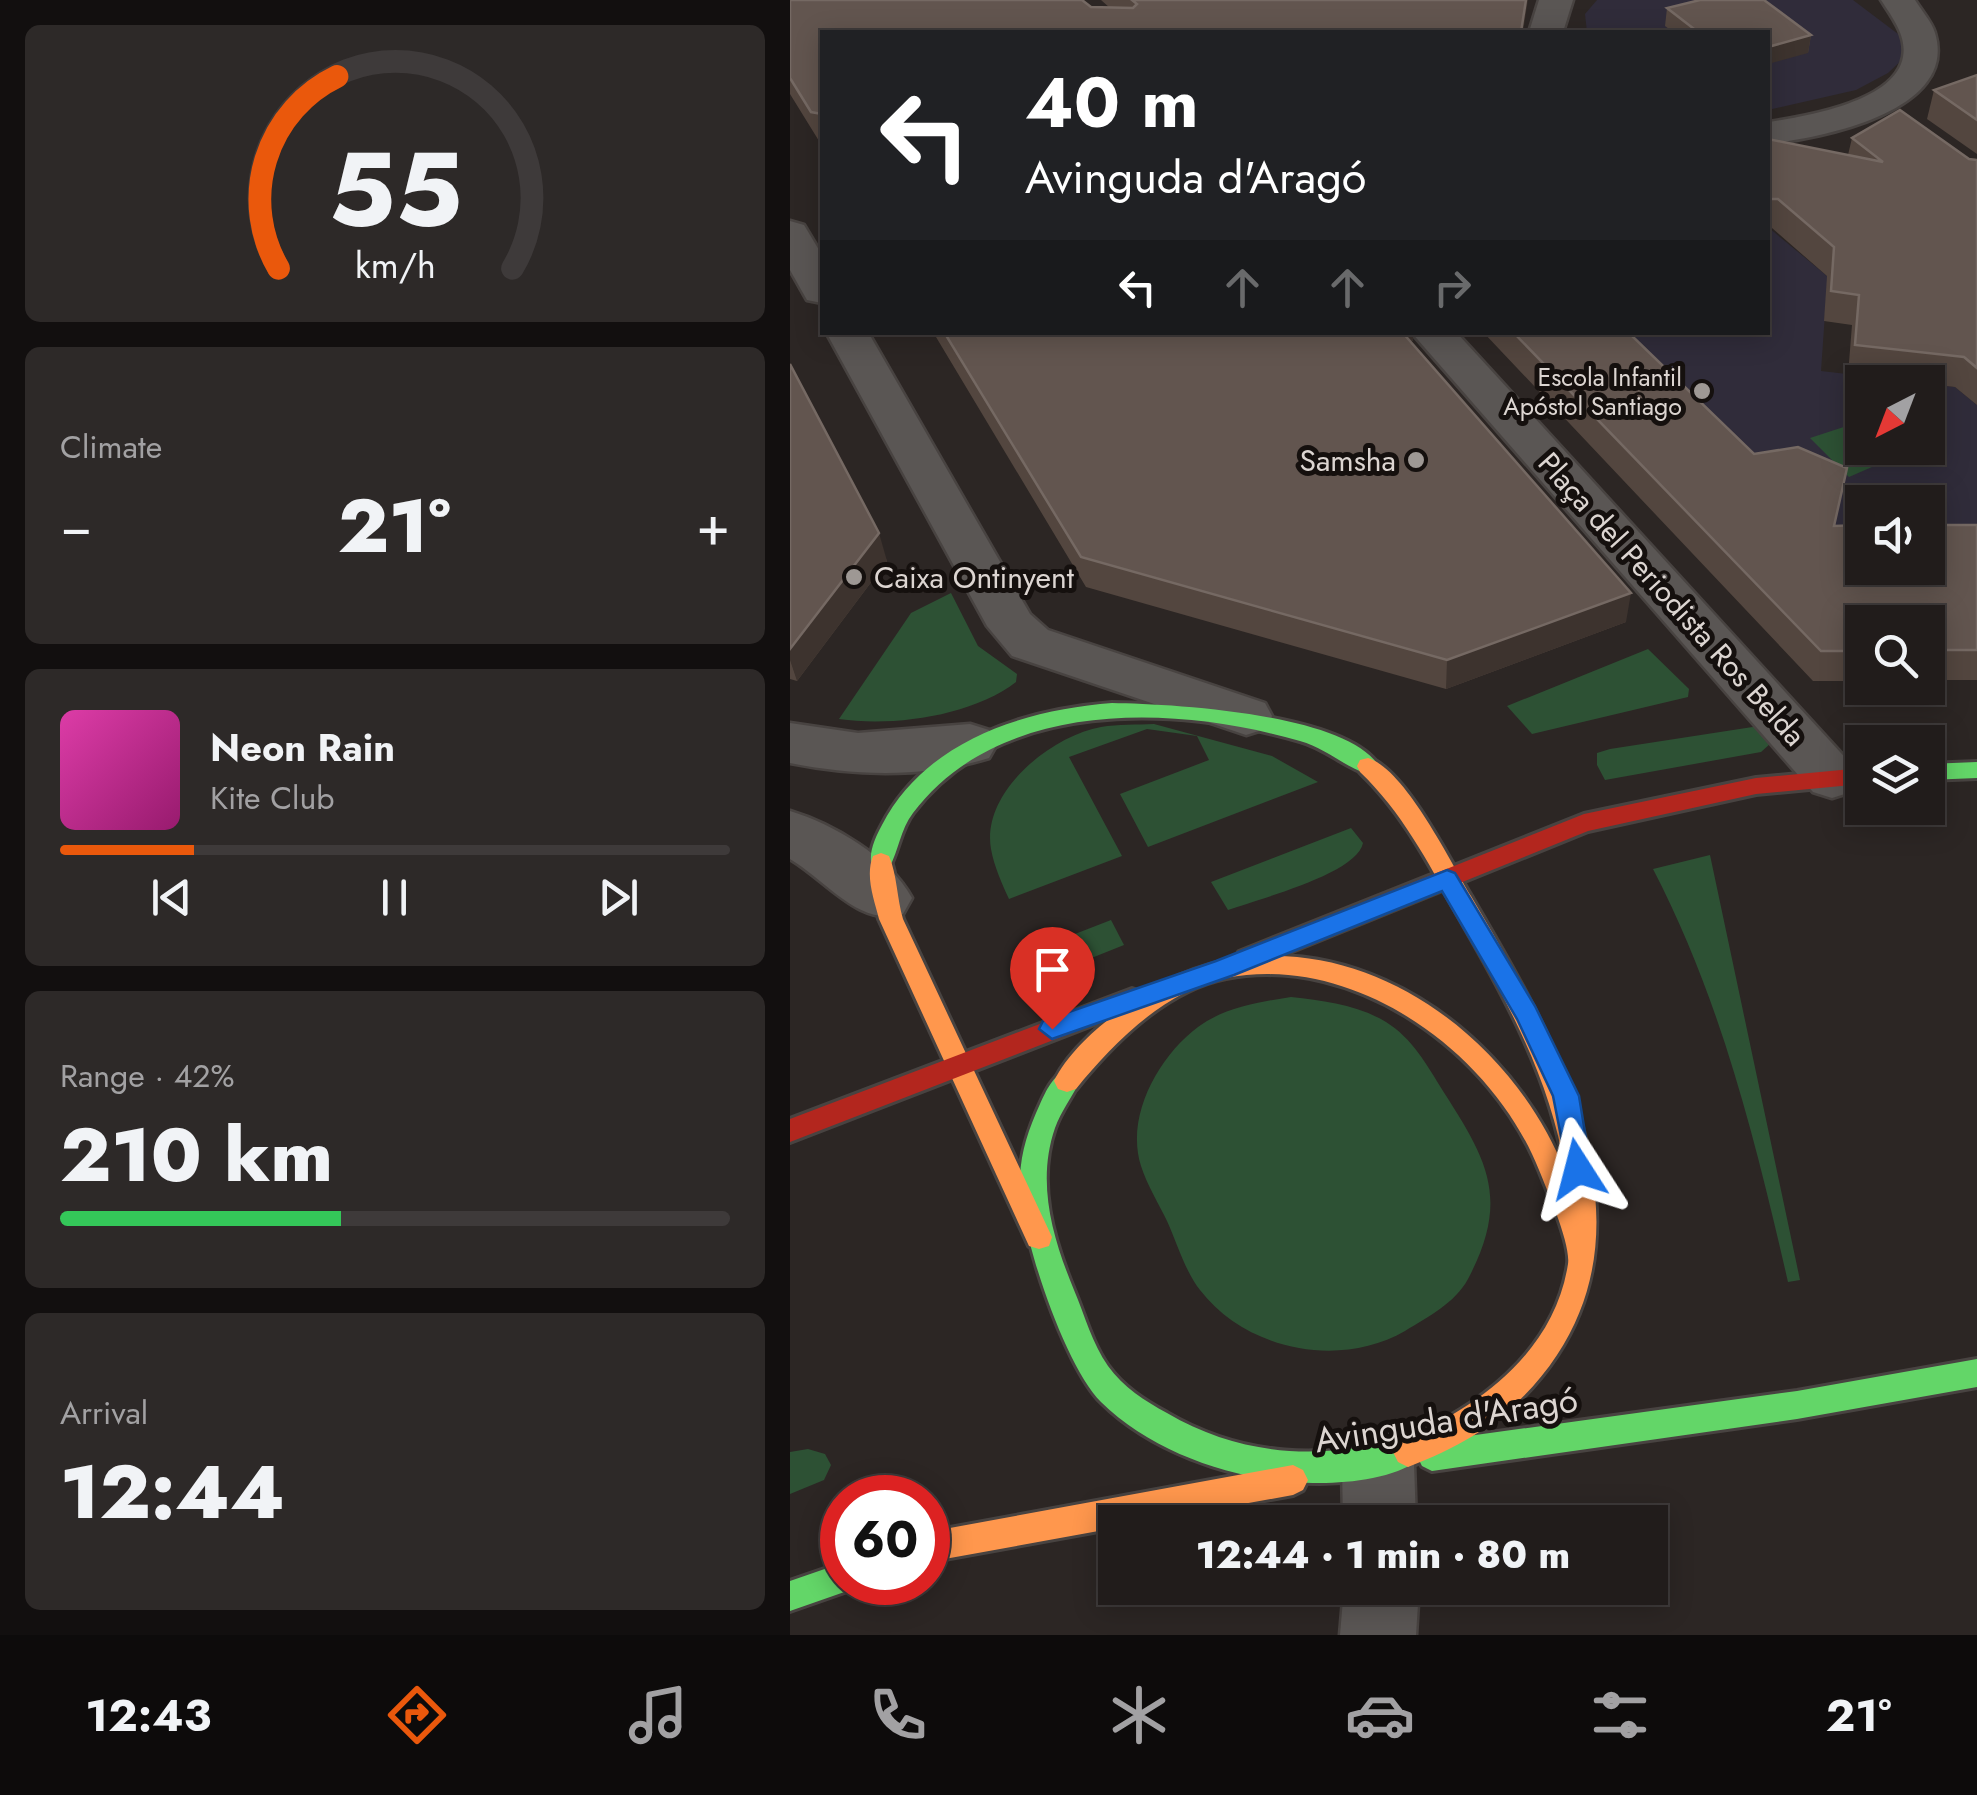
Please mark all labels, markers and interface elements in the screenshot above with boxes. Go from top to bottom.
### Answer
text: 40 m [1025,52,1199,153]
icon: left [860,70,990,200]
text: 55 [328,115,462,265]
text: Avinguda d'Aragó [1025,145,1366,210]
text: km/h [355,240,435,291]
icon: left [1110,260,1165,315]
icon: ahead [1215,260,1270,315]
icon: ahead [1320,260,1375,315]
icon: right [1425,260,1480,315]
place label: Escola Infantil Apóstol Santiago [1503,359,1682,424]
north arrow [1845,365,1945,465]
map controls [1845,365,1945,825]
marker: Escola Infantil Apóstol Santiago [1691,380,1713,402]
text: Climate [60,424,162,470]
place label: Samsha [1299,439,1396,482]
street label: Plaça del Periodista Ros Belda [1528,443,1816,755]
marker: Samsha [1405,449,1427,471]
text: 21° [338,472,451,580]
button: sound [1845,485,1945,585]
text: − [60,486,92,566]
text: + [696,486,730,566]
place label: Caixa Ontinyent [874,556,1075,599]
marker: Caixa Ontinyent [843,566,865,588]
button: search [1845,605,1945,705]
text: Neon Rain [210,720,395,775]
button: layers [1845,725,1945,825]
text: Kite Club [210,775,334,821]
icon: previous [144,870,199,925]
icon: pause [367,870,422,925]
icon: next [591,870,646,925]
pin [1010,927,1095,1030]
icon: arrive [1025,942,1080,997]
text: Range · 42% [60,1053,235,1099]
text: 210 km [60,1101,333,1209]
position arrow [1526,1117,1630,1221]
street label: Avinguda d'Aragó [1311,1375,1581,1465]
text: Arrival [60,1390,148,1436]
text: 12:44 [60,1438,285,1546]
speed limit sign: 60 [820,1475,950,1605]
text: 12:44 · 1 min · 80 m [1196,1527,1570,1582]
icon: directions [382,1680,452,1750]
icon: music [623,1680,693,1750]
icon: phone [863,1680,933,1750]
icon: climate [1104,1680,1174,1750]
icon: car [1345,1680,1415,1750]
icon: filters [1585,1680,1655,1750]
text: 12:43 [85,1683,212,1748]
text: 21° [1826,1683,1892,1748]

